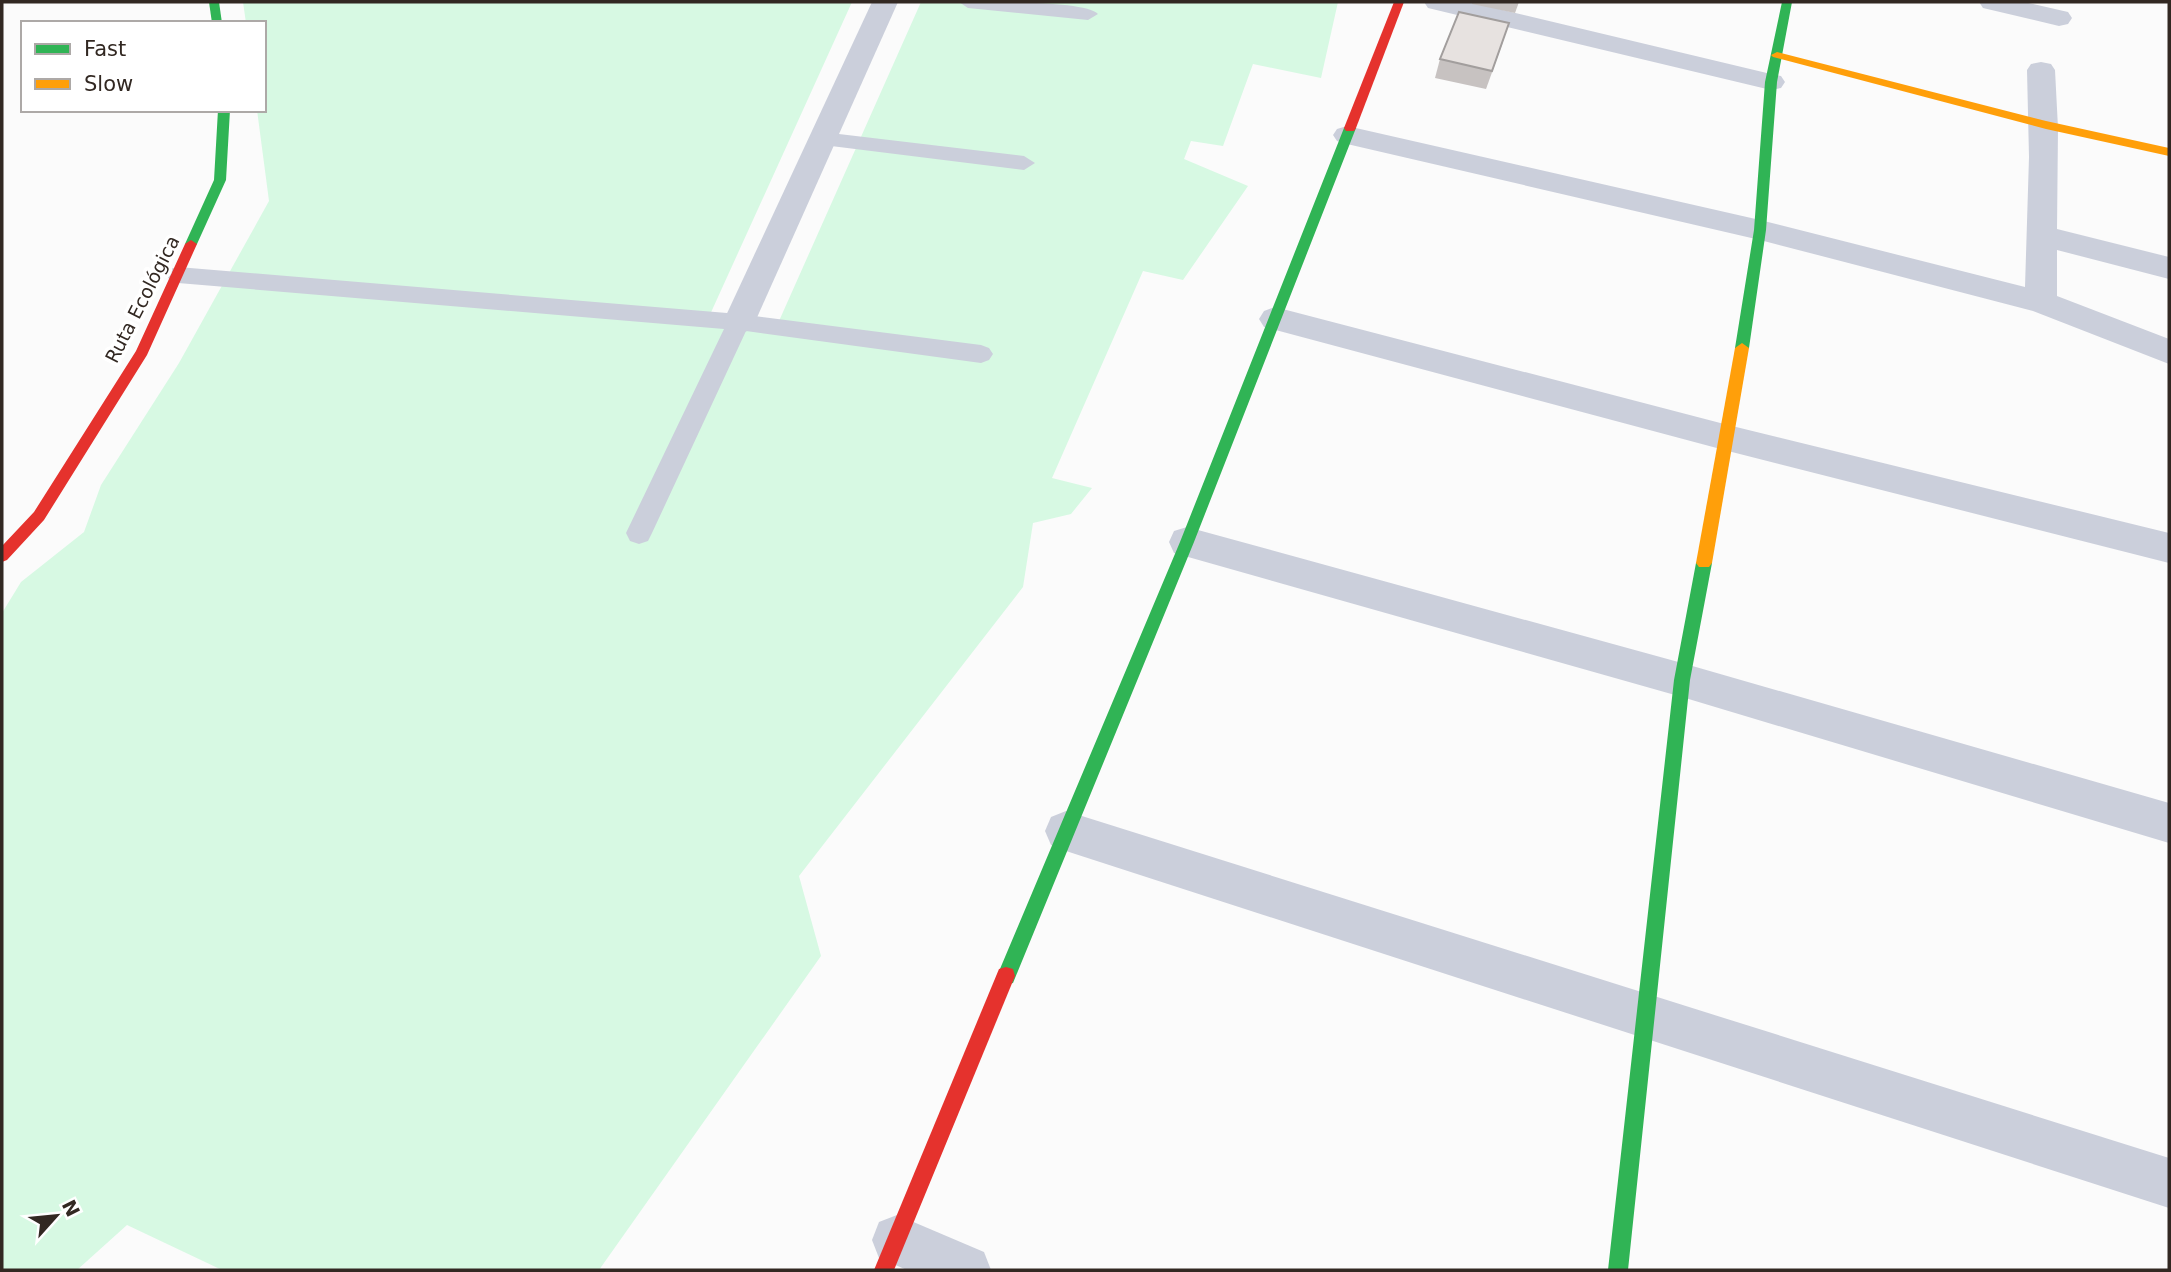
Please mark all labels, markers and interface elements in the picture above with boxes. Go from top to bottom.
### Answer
legend [21,21,266,112]
text: Fast [84,37,126,61]
text: Slow [84,72,133,96]
street label: Ruta Ecológica [100,232,184,366]
north arrow [21,1181,91,1251]
text: N [58,1196,85,1220]

